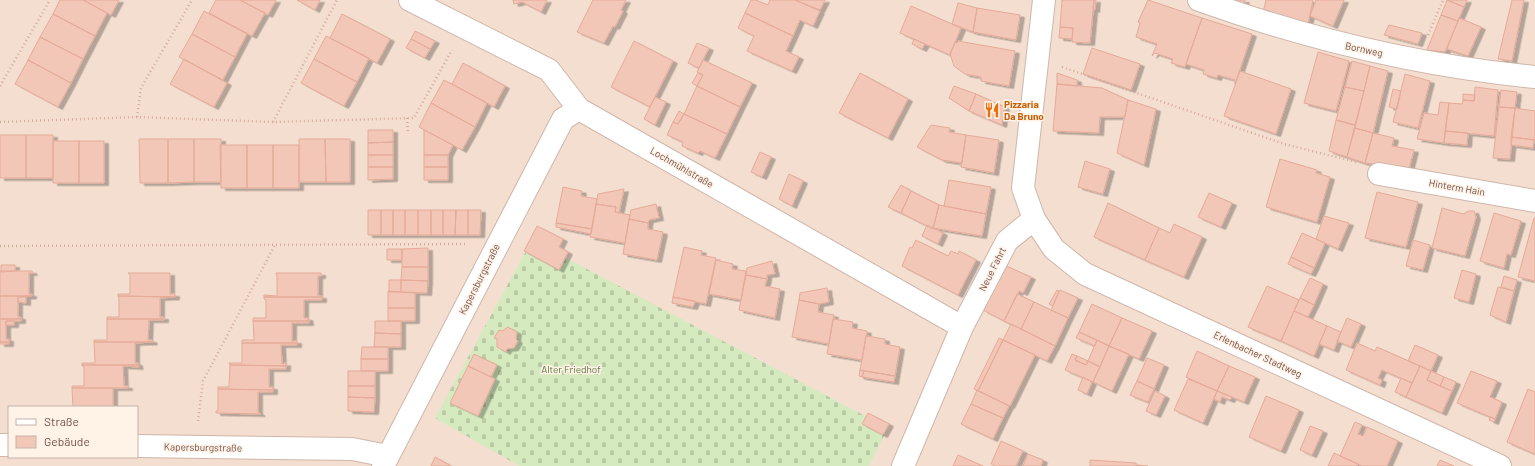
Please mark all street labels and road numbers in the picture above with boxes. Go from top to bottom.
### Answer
street label: Bornweg [1344,39,1384,59]
street label: Lochmühlstraße [648,144,716,190]
street label: Hinterm Hain [1428,176,1486,198]
street label: Kapersburgstraße [456,241,502,317]
street label: Neue Fahrt [976,245,1008,293]
street label: Erlenbacher Stadtweg [1212,328,1304,380]
street label: Kapersburgstraße [164,440,242,454]

